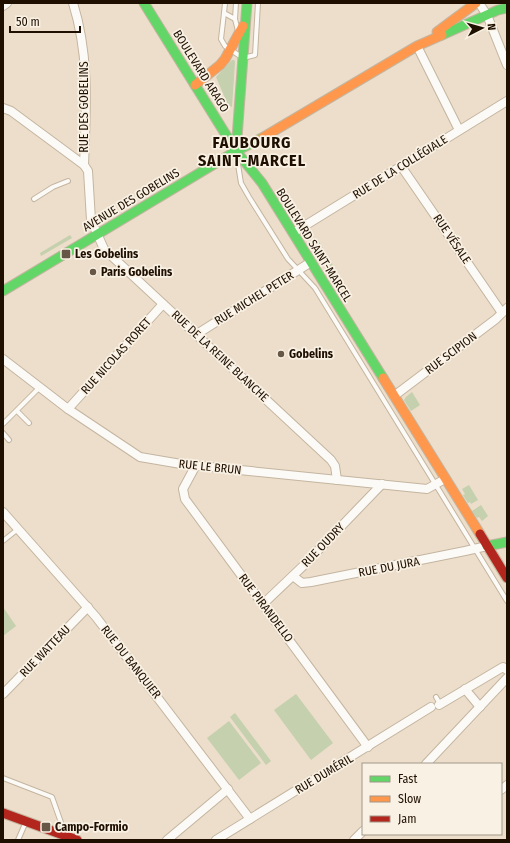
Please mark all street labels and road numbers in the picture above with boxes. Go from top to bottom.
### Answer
street label: BOULEVARD ARAGO [170,27,232,115]
street label: RUE DES GOBELINS [77,61,91,153]
street label: RUE DE LA COLLÉGIALE [350,131,450,202]
street label: AVENUE DES GOBELINS [80,166,182,234]
street label: BOULEVARD SAINT-MARCEL [273,186,355,305]
street label: RUE VÉSALE [430,211,475,267]
street label: RUE MICHEL PETER [212,268,296,328]
street label: RUE DE LA REINE BLANCHE [169,307,272,405]
street label: RUE NICOLAS RORET [78,315,154,397]
street label: RUE SCIPION [422,329,480,377]
street label: RUE LE BRUN [178,457,242,477]
street label: RUE OUDRY [299,520,347,570]
street label: RUE DU JURA [357,554,421,580]
street label: RUE PIRANDELLO [236,571,296,645]
street label: RUE WATTEAU [17,622,73,680]
street label: RUE DU BANQUIER [98,623,164,702]
street label: RUE DUMÉRIL [292,750,356,797]

